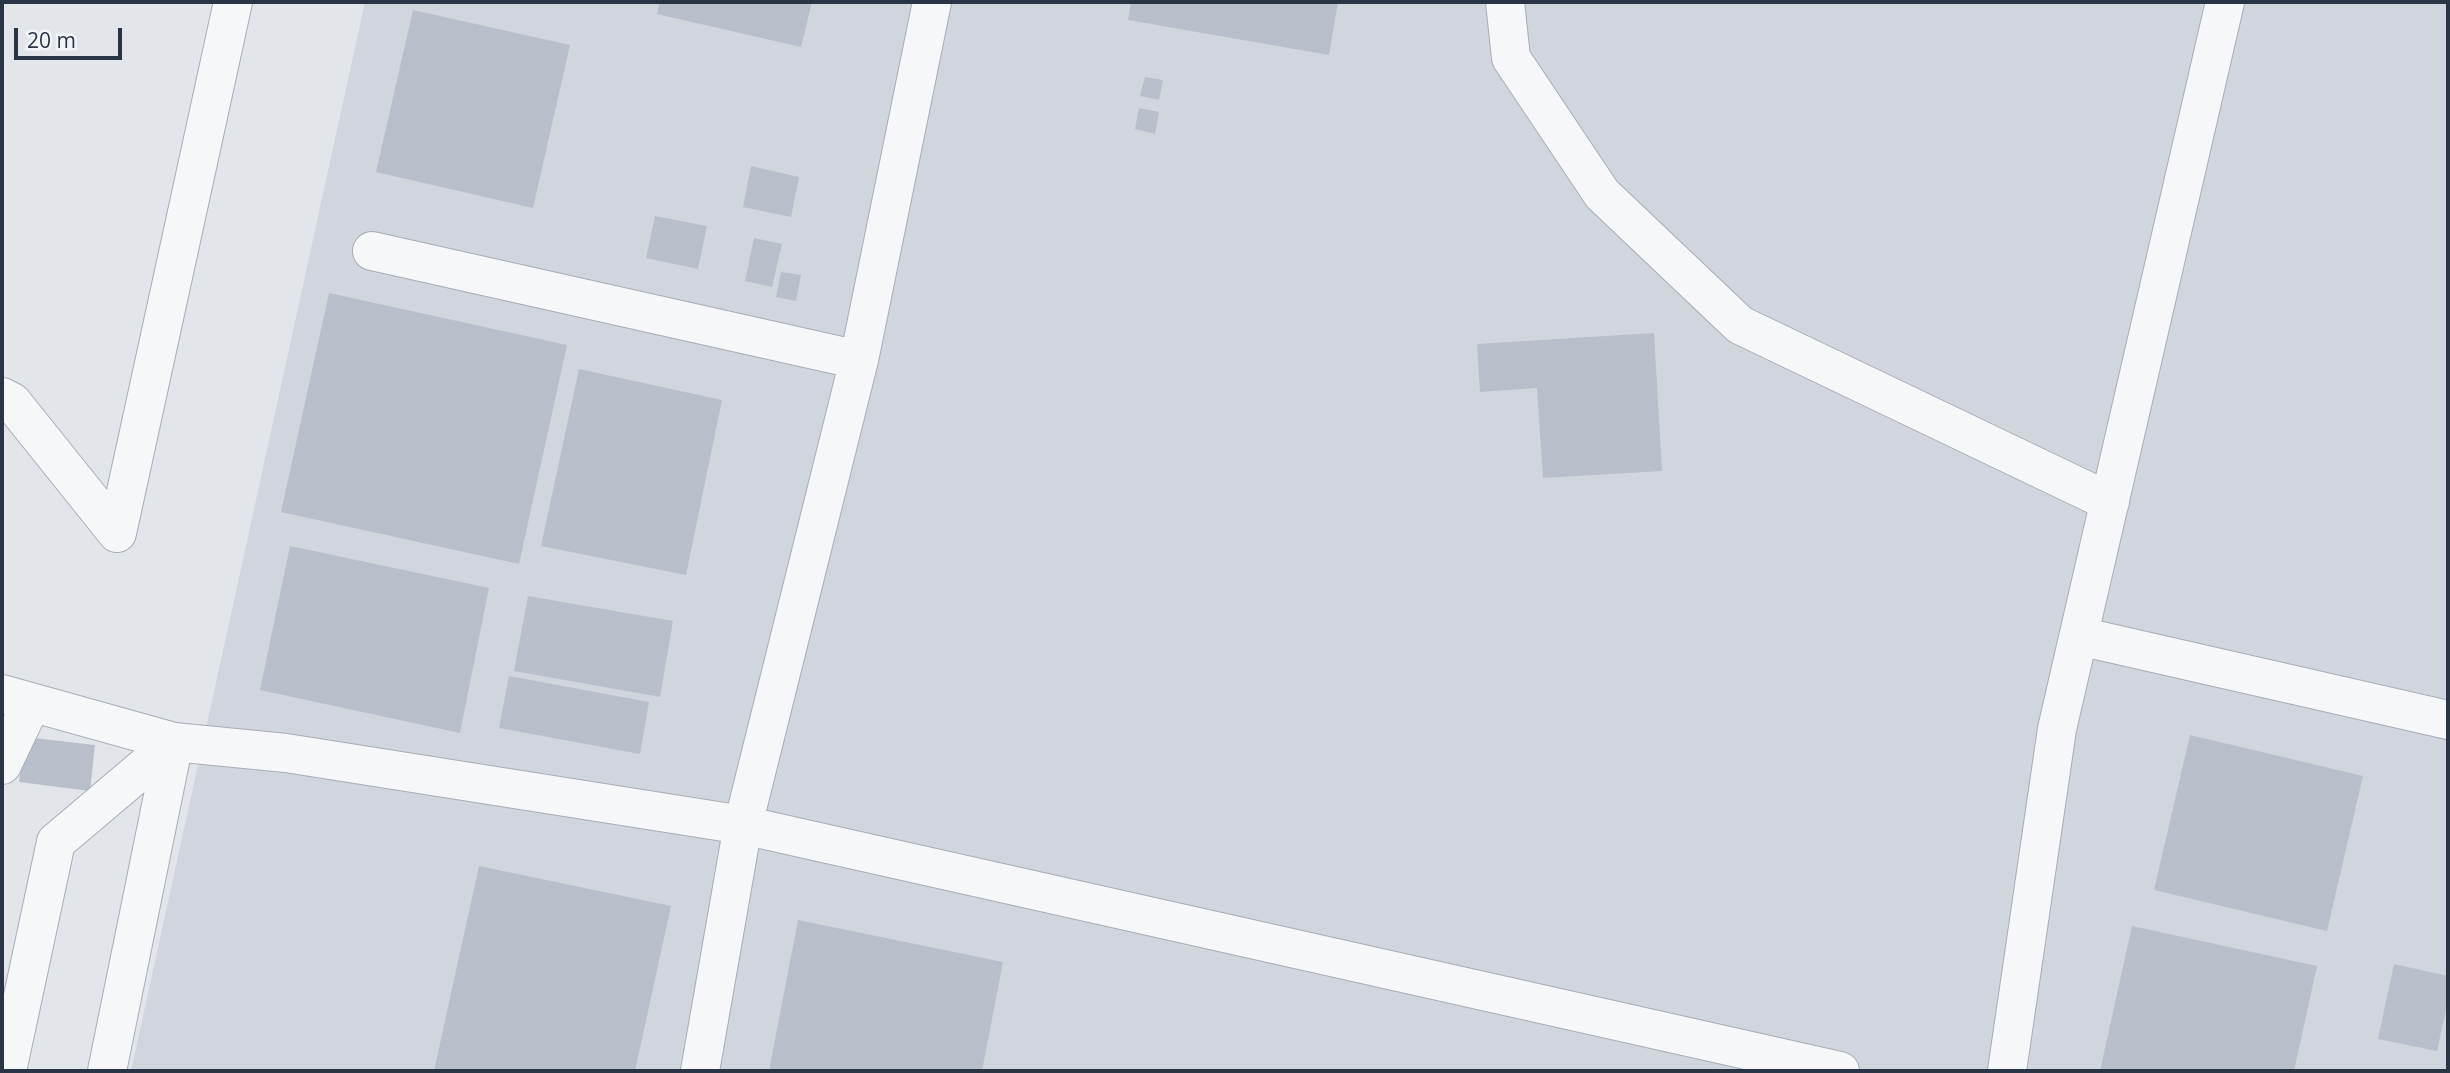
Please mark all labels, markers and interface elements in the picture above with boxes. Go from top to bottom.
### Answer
scale bar [18,14,126,58]
text: 20 m [27,26,76,54]

